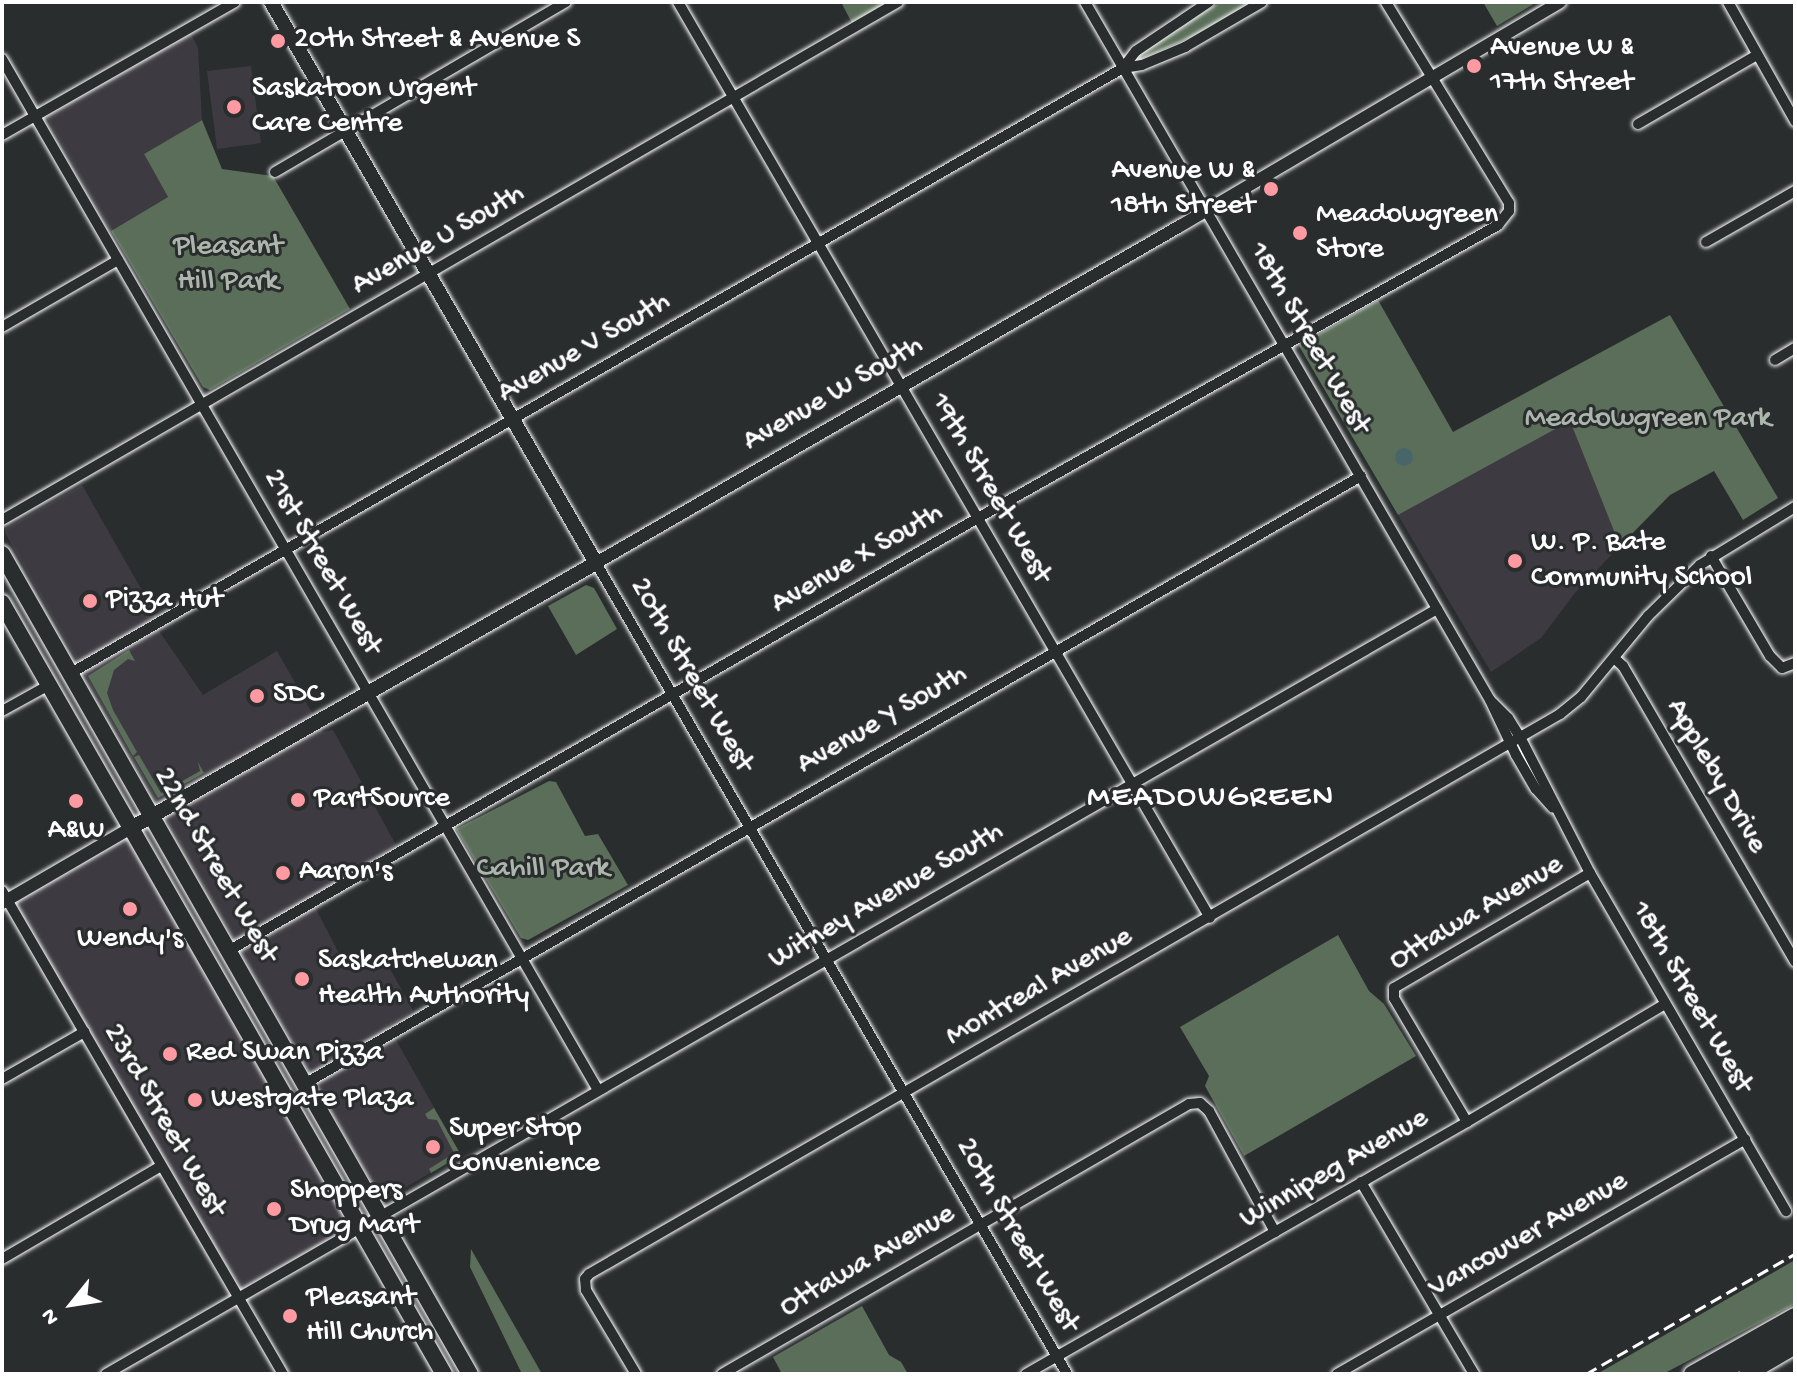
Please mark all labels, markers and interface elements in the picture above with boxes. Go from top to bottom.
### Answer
place label: 20th Street & Avenue S [294,23,580,59]
place label: Avenue W & 17th Street [1490,31,1634,102]
marker: 20th Street & Avenue S [269,32,287,50]
marker: Avenue W & 17th Street [1465,57,1483,75]
place label: Saskatoon Urgent Care Centre [252,72,475,142]
marker: Saskatoon Urgent Care Centre [223,96,245,118]
place label: Avenue W & 18th Street [1111,154,1255,224]
street label: Avenue U South [346,177,532,305]
marker: Avenue W & 18th Street [1262,180,1280,198]
place label: Meadowgreen Store [1316,198,1498,268]
marker: Meadowgreen Store [1291,224,1309,242]
park label: Pleasant Hill Park [173,230,283,300]
street label: 18th Street West [1239,237,1377,441]
street label: Avenue V South [492,285,678,413]
street label: Avenue W South [738,329,930,461]
street label: 19th Street West [920,387,1058,591]
park label: Meadowgreen Park [1525,402,1771,438]
street label: 21st Street West [253,464,389,662]
street label: Avenue X South [766,496,950,624]
place label: W. P. Bate Community School [1531,526,1752,596]
marker: W. P. Bate Community School [1506,552,1524,570]
street label: 20th Street West [620,572,760,780]
place label: Pizza Hut [106,583,223,619]
marker: Pizza Hut [81,592,99,610]
street label: Avenue Y South [792,658,974,784]
place label: SDC [273,678,323,714]
marker: SDC [248,687,266,705]
street label: Appleby Drive [1656,693,1774,861]
street label: 22nd Street West [143,762,285,970]
district label: MEADOWGREEN [1087,779,1335,817]
place label: PartSource [314,782,450,818]
marker: PartSource [289,791,307,809]
marker: A&W [67,792,85,810]
place label: A&W [47,814,105,850]
street label: Witney Avenue South [763,815,1011,979]
street label: Ottawa Avenue [1384,848,1570,980]
park label: Cahill Park [476,852,610,888]
place label: Aaron's [299,855,392,891]
marker: Aaron's [274,864,292,882]
street label: 18th Street West [1621,896,1759,1100]
marker: Wendy's [121,900,139,918]
street label: Montreal Avenue [940,920,1140,1056]
place label: Wendy's [77,922,183,958]
place label: Saskatchewan Health Authority [318,944,529,1014]
marker: Saskatchewan Health Authority [293,970,311,988]
street label: 23rd Street West [93,1018,233,1224]
place label: Red Swan Pizza [186,1036,383,1072]
marker: Red Swan Pizza [161,1045,179,1063]
place label: Westgate Plaza [211,1082,414,1118]
marker: Westgate Plaza [186,1091,204,1109]
street label: Winnipeg Avenue [1234,1101,1436,1239]
place label: Super Stop Convenience [449,1112,600,1182]
street label: 20th Street West [946,1132,1086,1340]
marker: Super Stop Convenience [424,1138,442,1156]
street label: Vancouver Avenue [1423,1164,1635,1308]
place label: Shoppers Drug Mart [290,1174,419,1244]
street label: Ottawa Avenue [774,1197,962,1327]
marker: Shoppers Drug Mart [265,1200,283,1218]
north arrow [32,1264,112,1344]
place label: Pleasant Hill Church [306,1281,433,1352]
text: N [36,1303,66,1329]
marker: Pleasant Hill Church [281,1307,299,1325]

